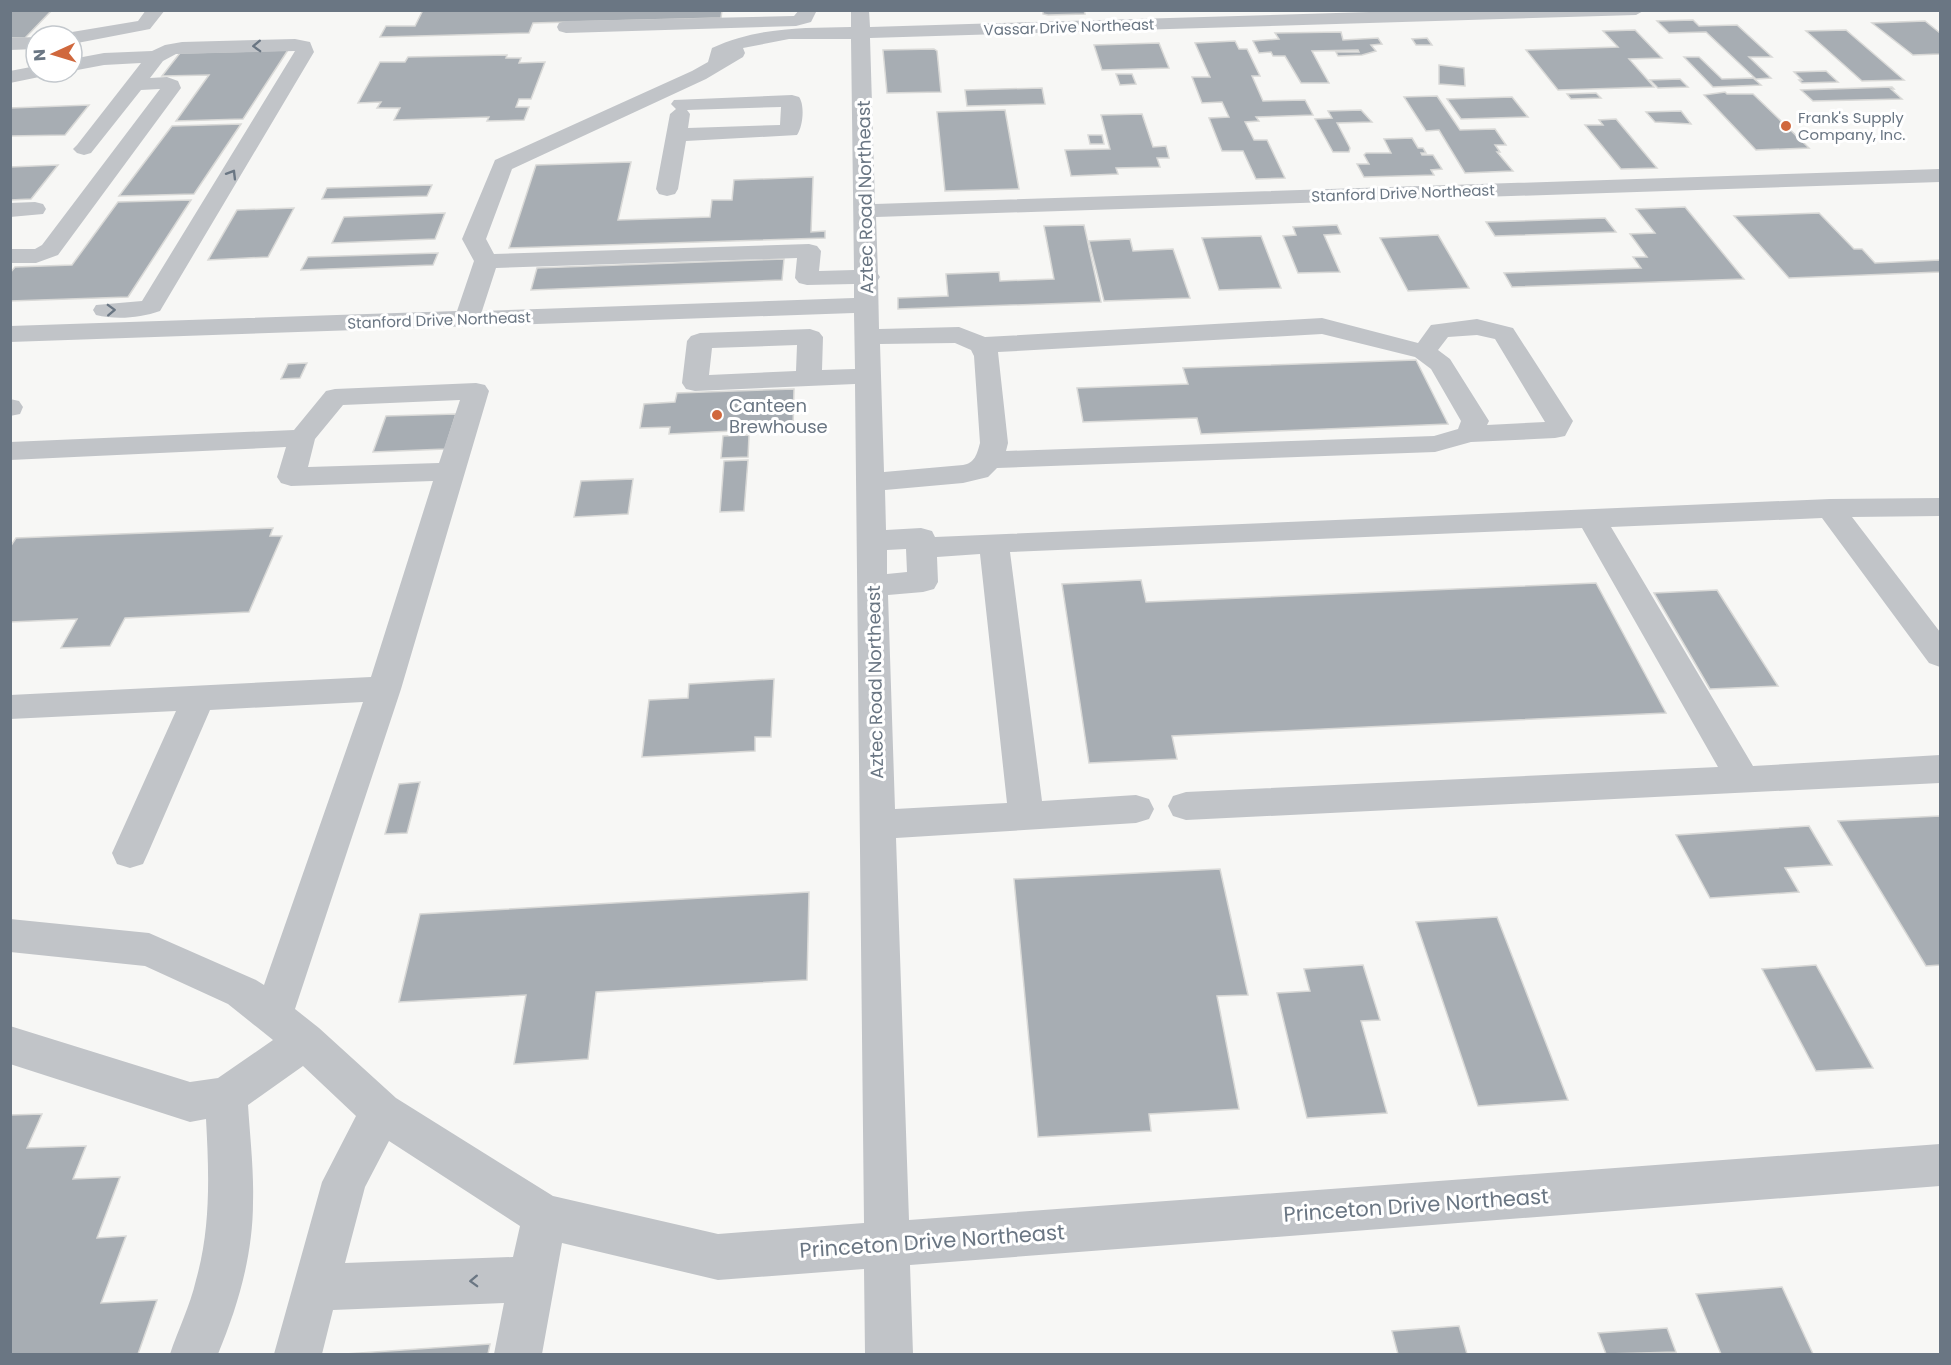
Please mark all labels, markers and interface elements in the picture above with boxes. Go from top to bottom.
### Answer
street label: Vassar Drive Northeast [983,14,1155,40]
north arrow [24,24,84,84]
one-way arrow [252,39,261,52]
text: N [28,48,51,62]
street label: Aztec Road Northeast [851,100,879,294]
place label: Frank's Supply Company, Inc. [1798,107,1905,145]
marker: Frank's Supply Company, Inc. [1779,119,1793,133]
one-way arrow [225,170,236,180]
street label: Stanford Drive Northeast [1311,179,1495,207]
one-way arrow [106,304,115,317]
street label: Stanford Drive Northeast [347,306,531,334]
place label: Canteen Brewhouse [729,393,828,439]
marker: Canteen Brewhouse [710,408,724,422]
street label: Aztec Road Northeast [861,585,889,779]
street label: Princeton Drive Northeast [1282,1181,1550,1229]
street label: Princeton Drive Northeast [798,1217,1066,1265]
one-way arrow [469,1274,478,1287]

